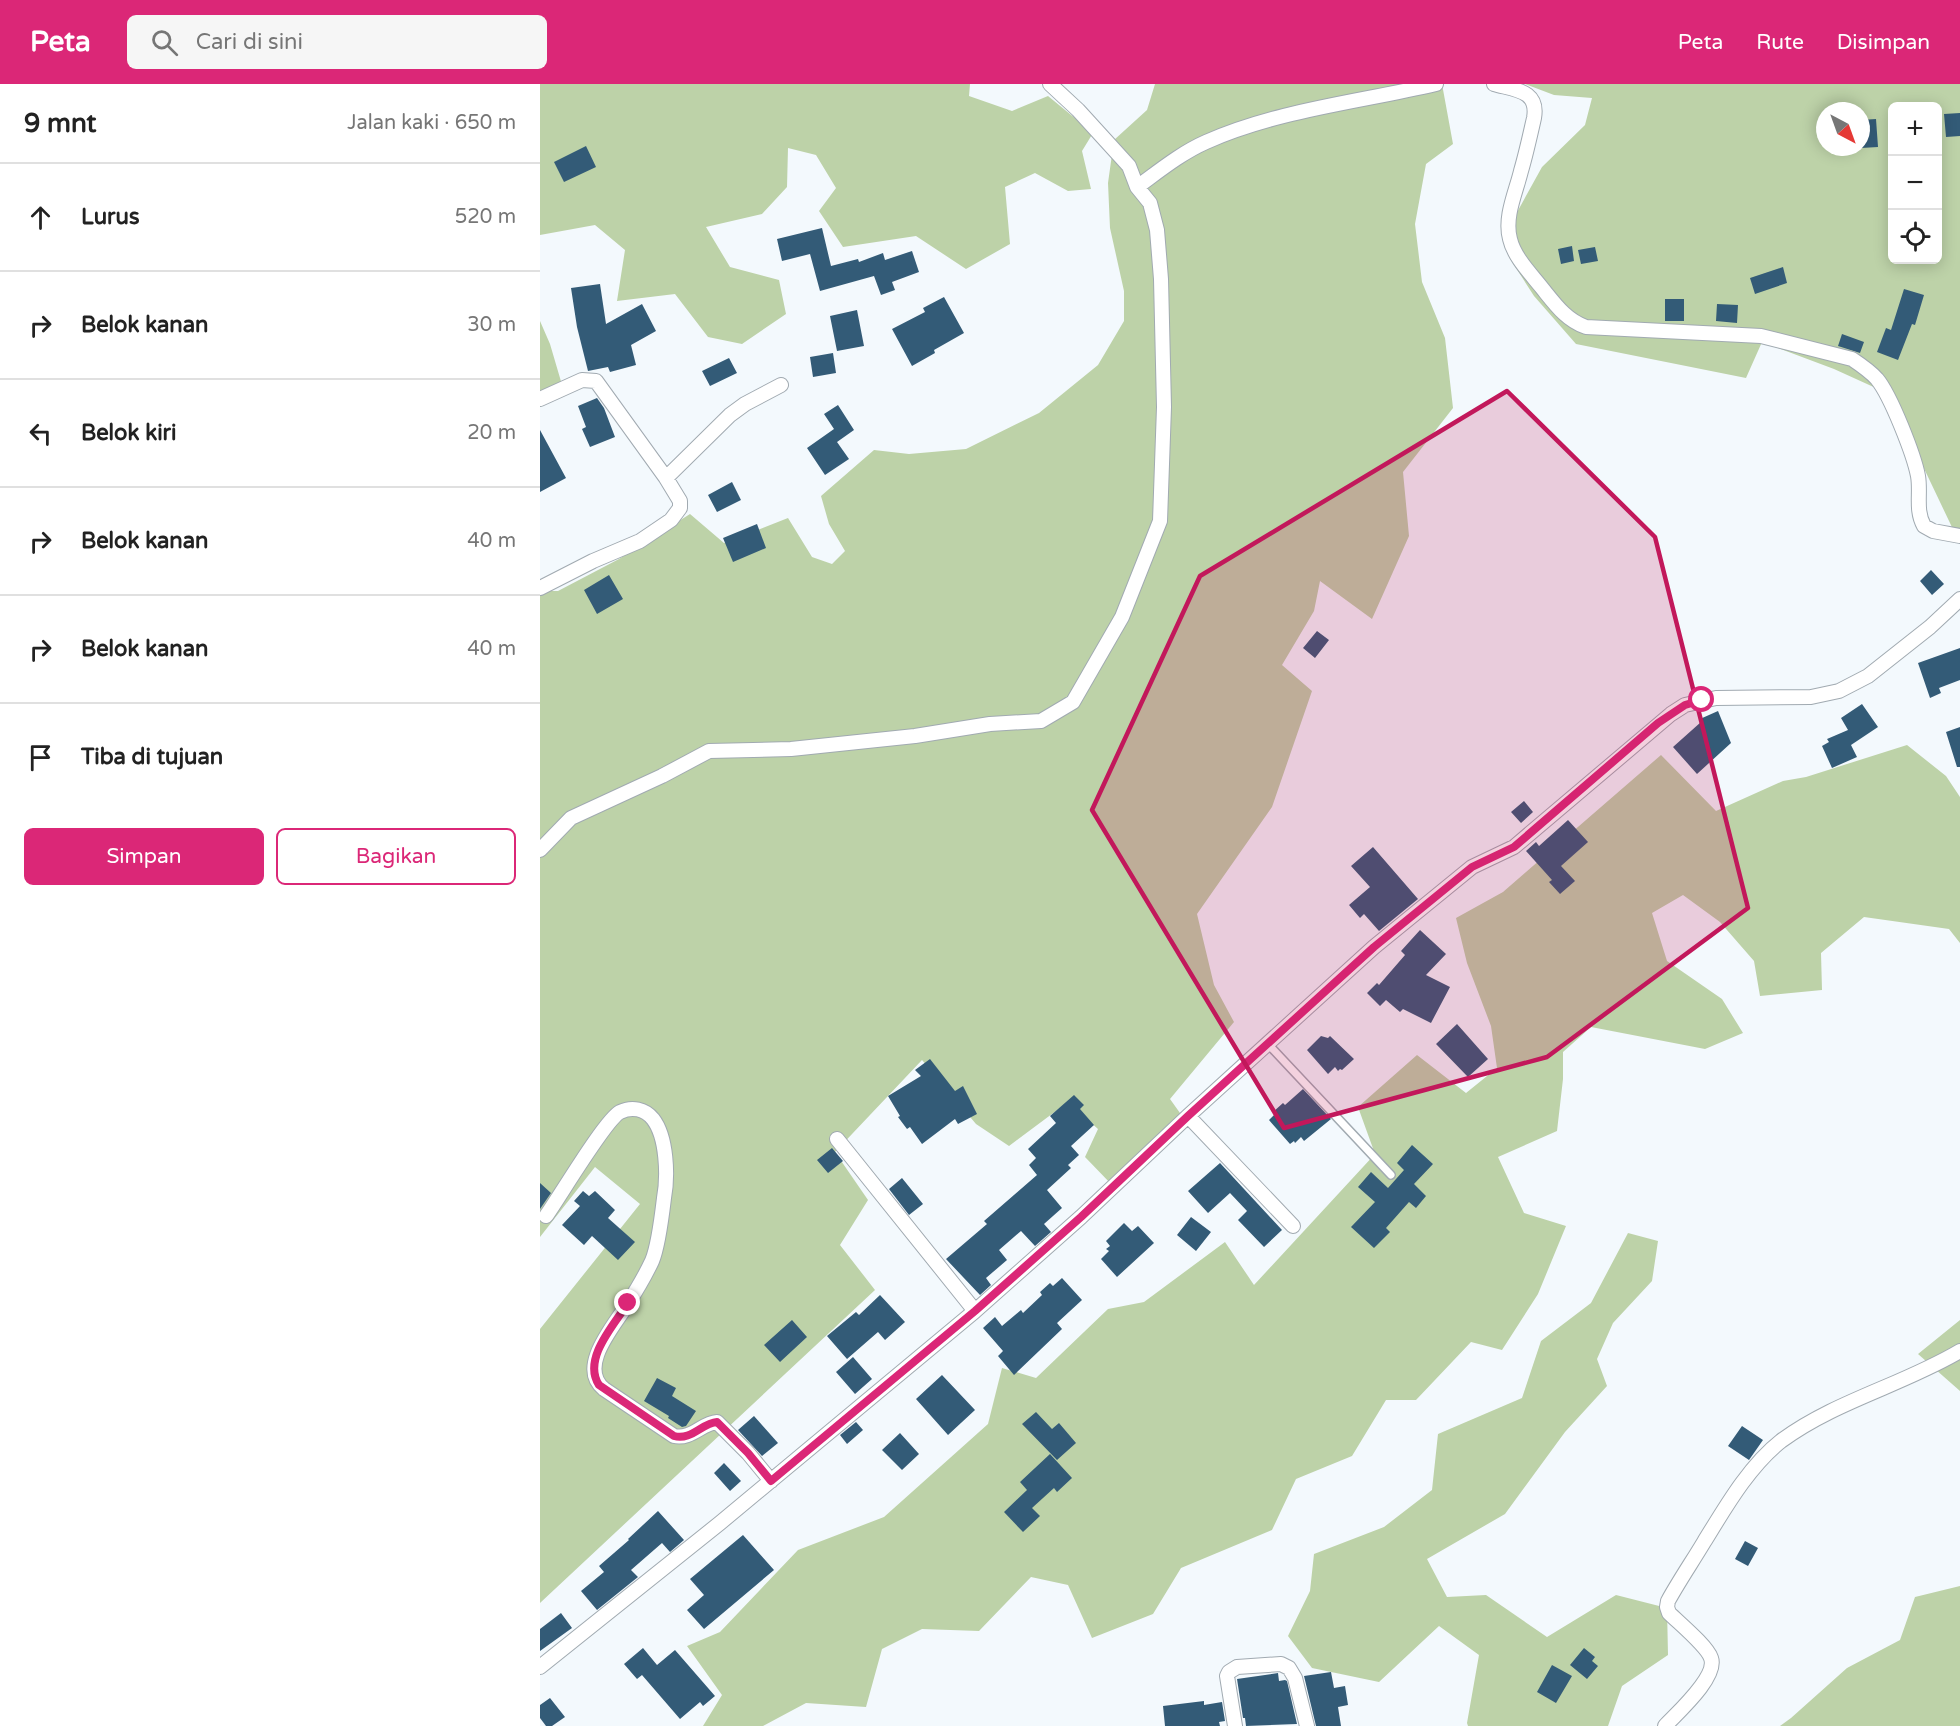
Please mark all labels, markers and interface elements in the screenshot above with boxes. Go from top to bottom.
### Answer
search box [127,15,547,69]
text: Peta [30,25,91,59]
icon: search [148,26,181,59]
text: Cari di sini [196,29,303,55]
text: Peta [1678,30,1723,55]
text: Rute [1756,30,1804,55]
text: Disimpan [1837,30,1930,55]
north arrow [1816,102,1870,156]
map controls [1888,102,1942,264]
button: + [1888,102,1942,156]
text: 9 mnt [24,108,96,139]
text: Jalan kaki · 650 m [347,111,516,135]
button: − [1888,156,1942,210]
icon: ahead [24,201,57,234]
text: Lurus [81,204,139,230]
text: 520 m [455,205,516,229]
button: locate [1888,210,1942,264]
icon: right [24,309,57,342]
text: Belok kanan [81,312,208,338]
text: 30 m [467,313,516,337]
icon: left [24,417,57,450]
text: Belok kiri [81,420,177,446]
text: 20 m [467,421,516,445]
icon: right [24,525,57,558]
text: Belok kanan [81,528,208,554]
text: 40 m [467,529,516,553]
icon: right [24,633,57,666]
text: Belok kanan [81,636,208,662]
text: 40 m [467,637,516,661]
route start [1688,686,1714,712]
icon: arrive [24,741,57,774]
text: Tiba di tujuan [81,744,223,770]
button: Simpan [24,828,264,885]
button: Bagikan [276,828,516,885]
route end [614,1289,640,1315]

